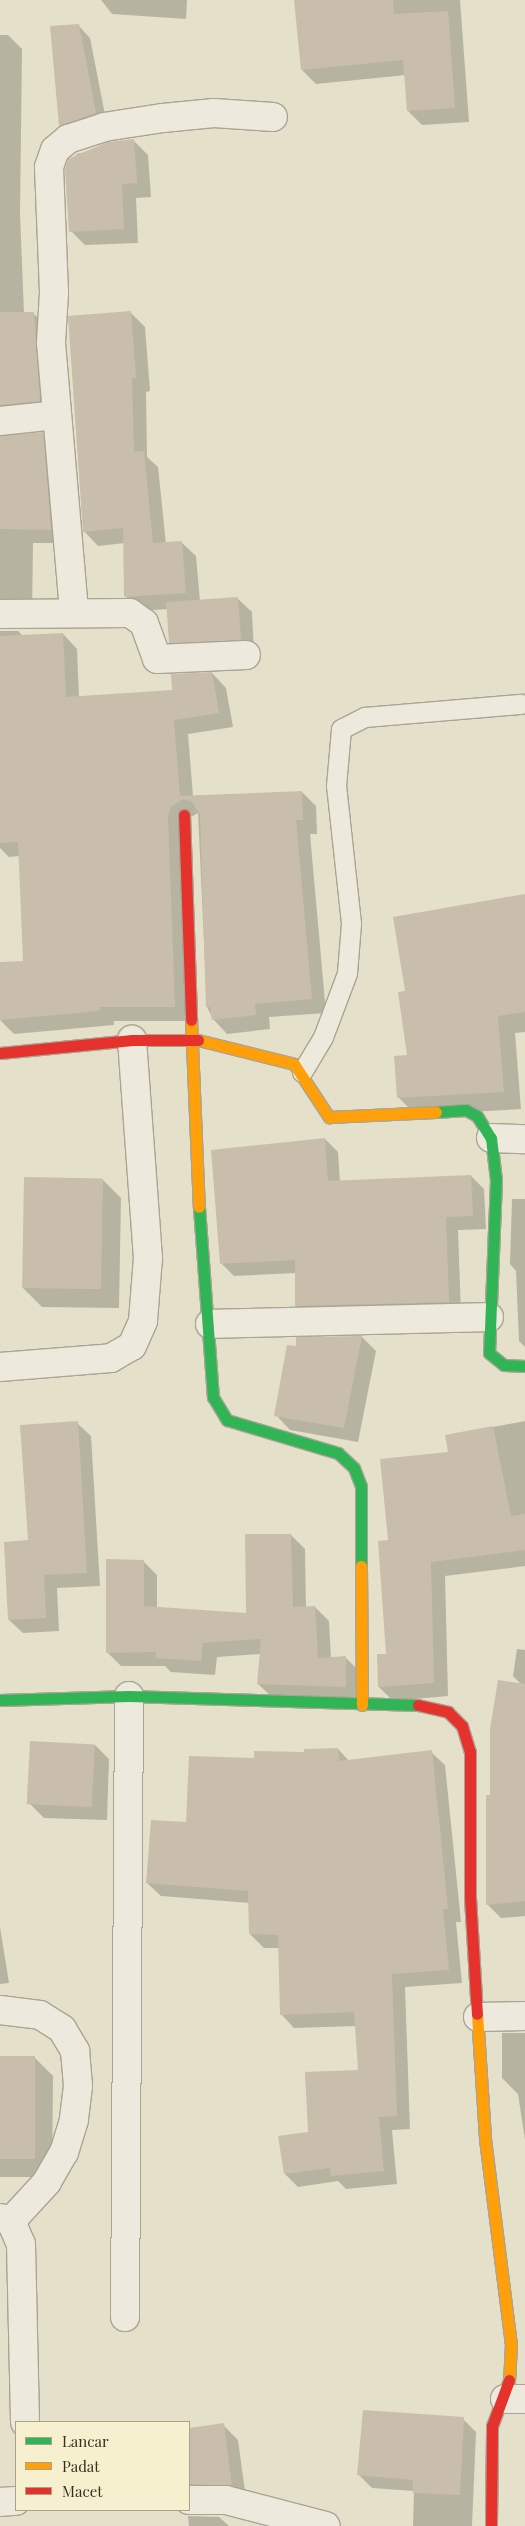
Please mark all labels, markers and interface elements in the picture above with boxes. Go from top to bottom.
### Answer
legend [15,2421,190,2511]
text: Lancar [62,2431,109,2451]
text: Padat [62,2456,100,2476]
text: Macet [62,2481,103,2501]

